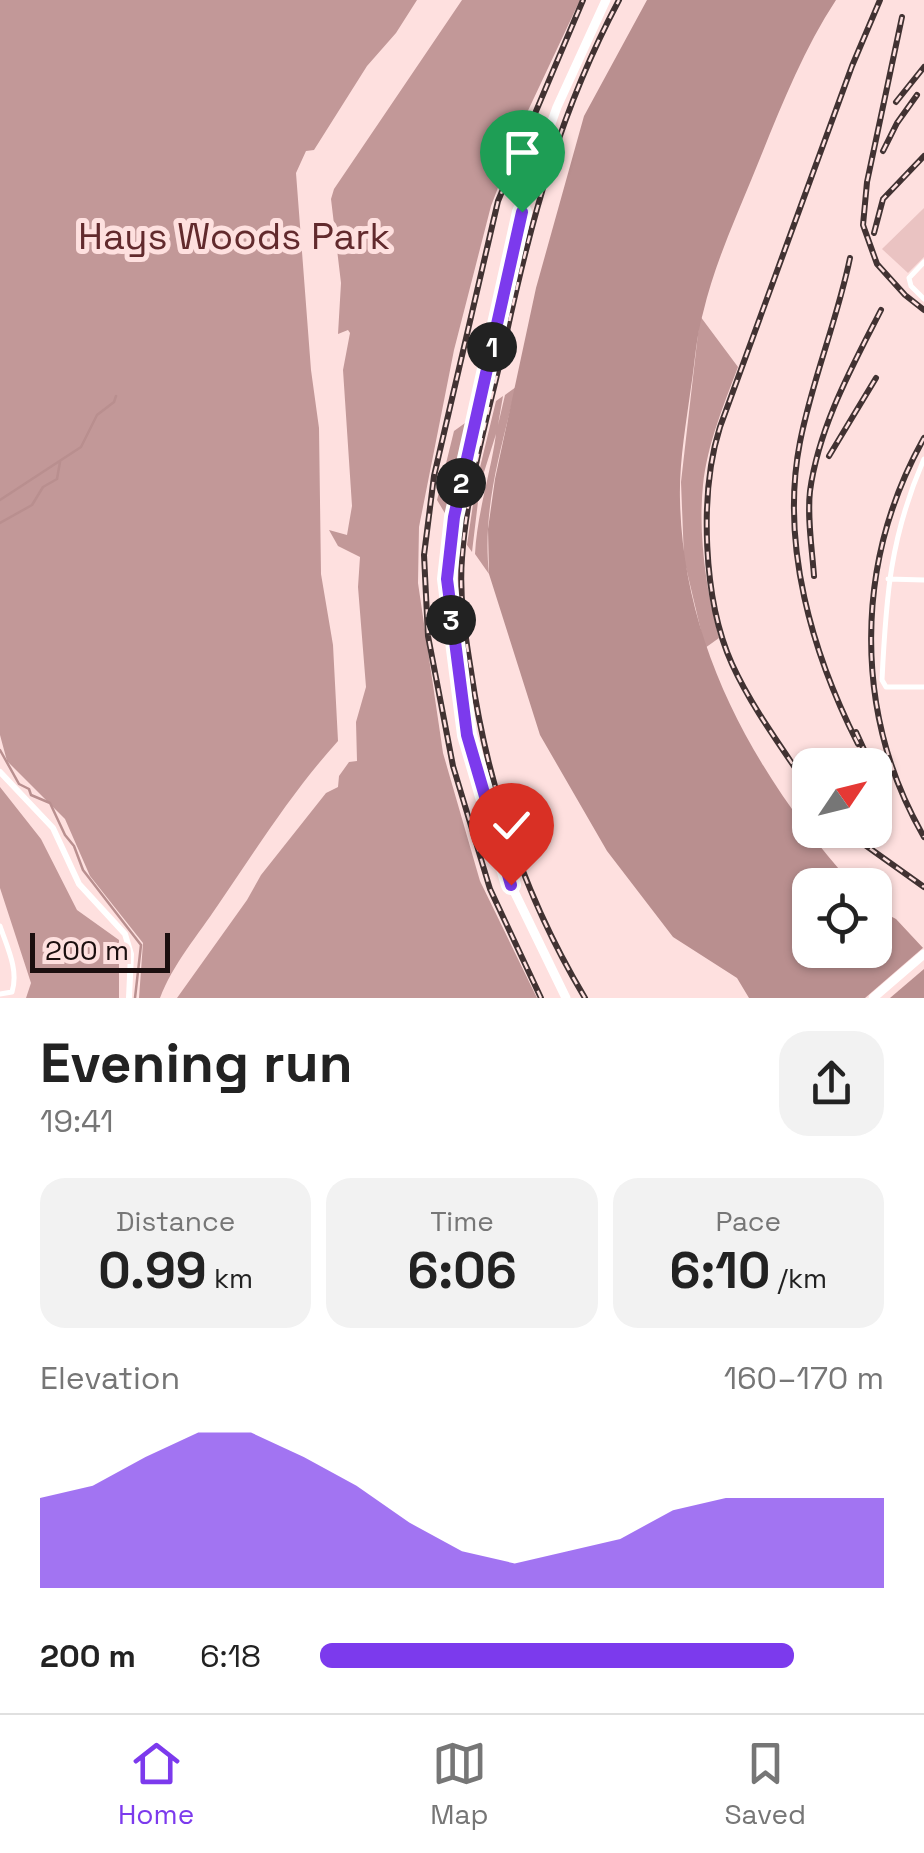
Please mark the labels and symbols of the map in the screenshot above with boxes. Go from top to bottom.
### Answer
pin [480,110,565,213]
park label: Hays Woods Park [78,212,390,260]
pin: 1 [467,322,517,372]
pin: 2 [436,458,486,508]
pin: 3 [426,595,476,645]
north arrow [792,748,892,848]
pin [469,783,554,886]
scale bar [30,928,170,973]

